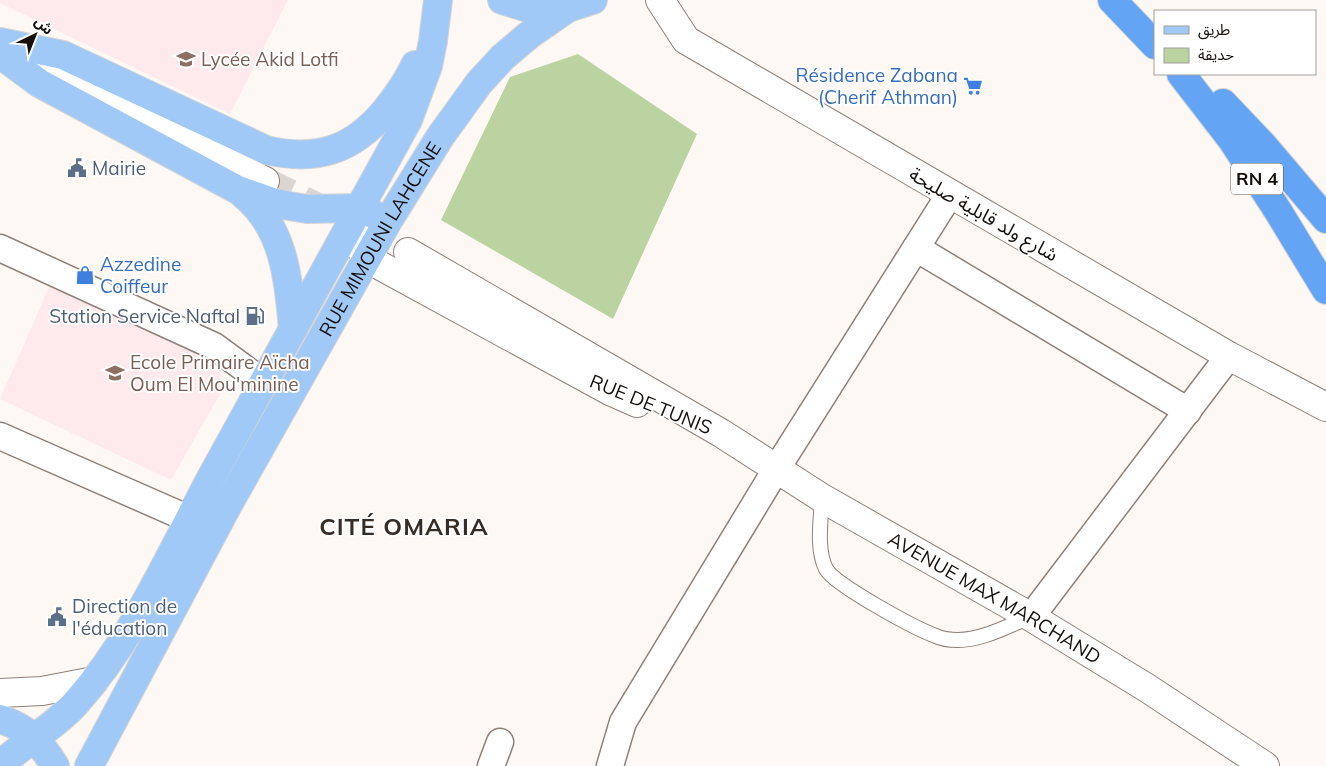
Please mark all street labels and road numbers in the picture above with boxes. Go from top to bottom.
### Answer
street label: RUE MIMOUNI LAHCENE [313,137,446,340]
street label: شارع ولد قابلية صليحة [904,162,1063,268]
road number: RN 4 [1231,163,1283,194]
street label: RUE DE TUNIS [586,369,716,439]
street label: AVENUE MAX MARCHAND [884,526,1105,669]

